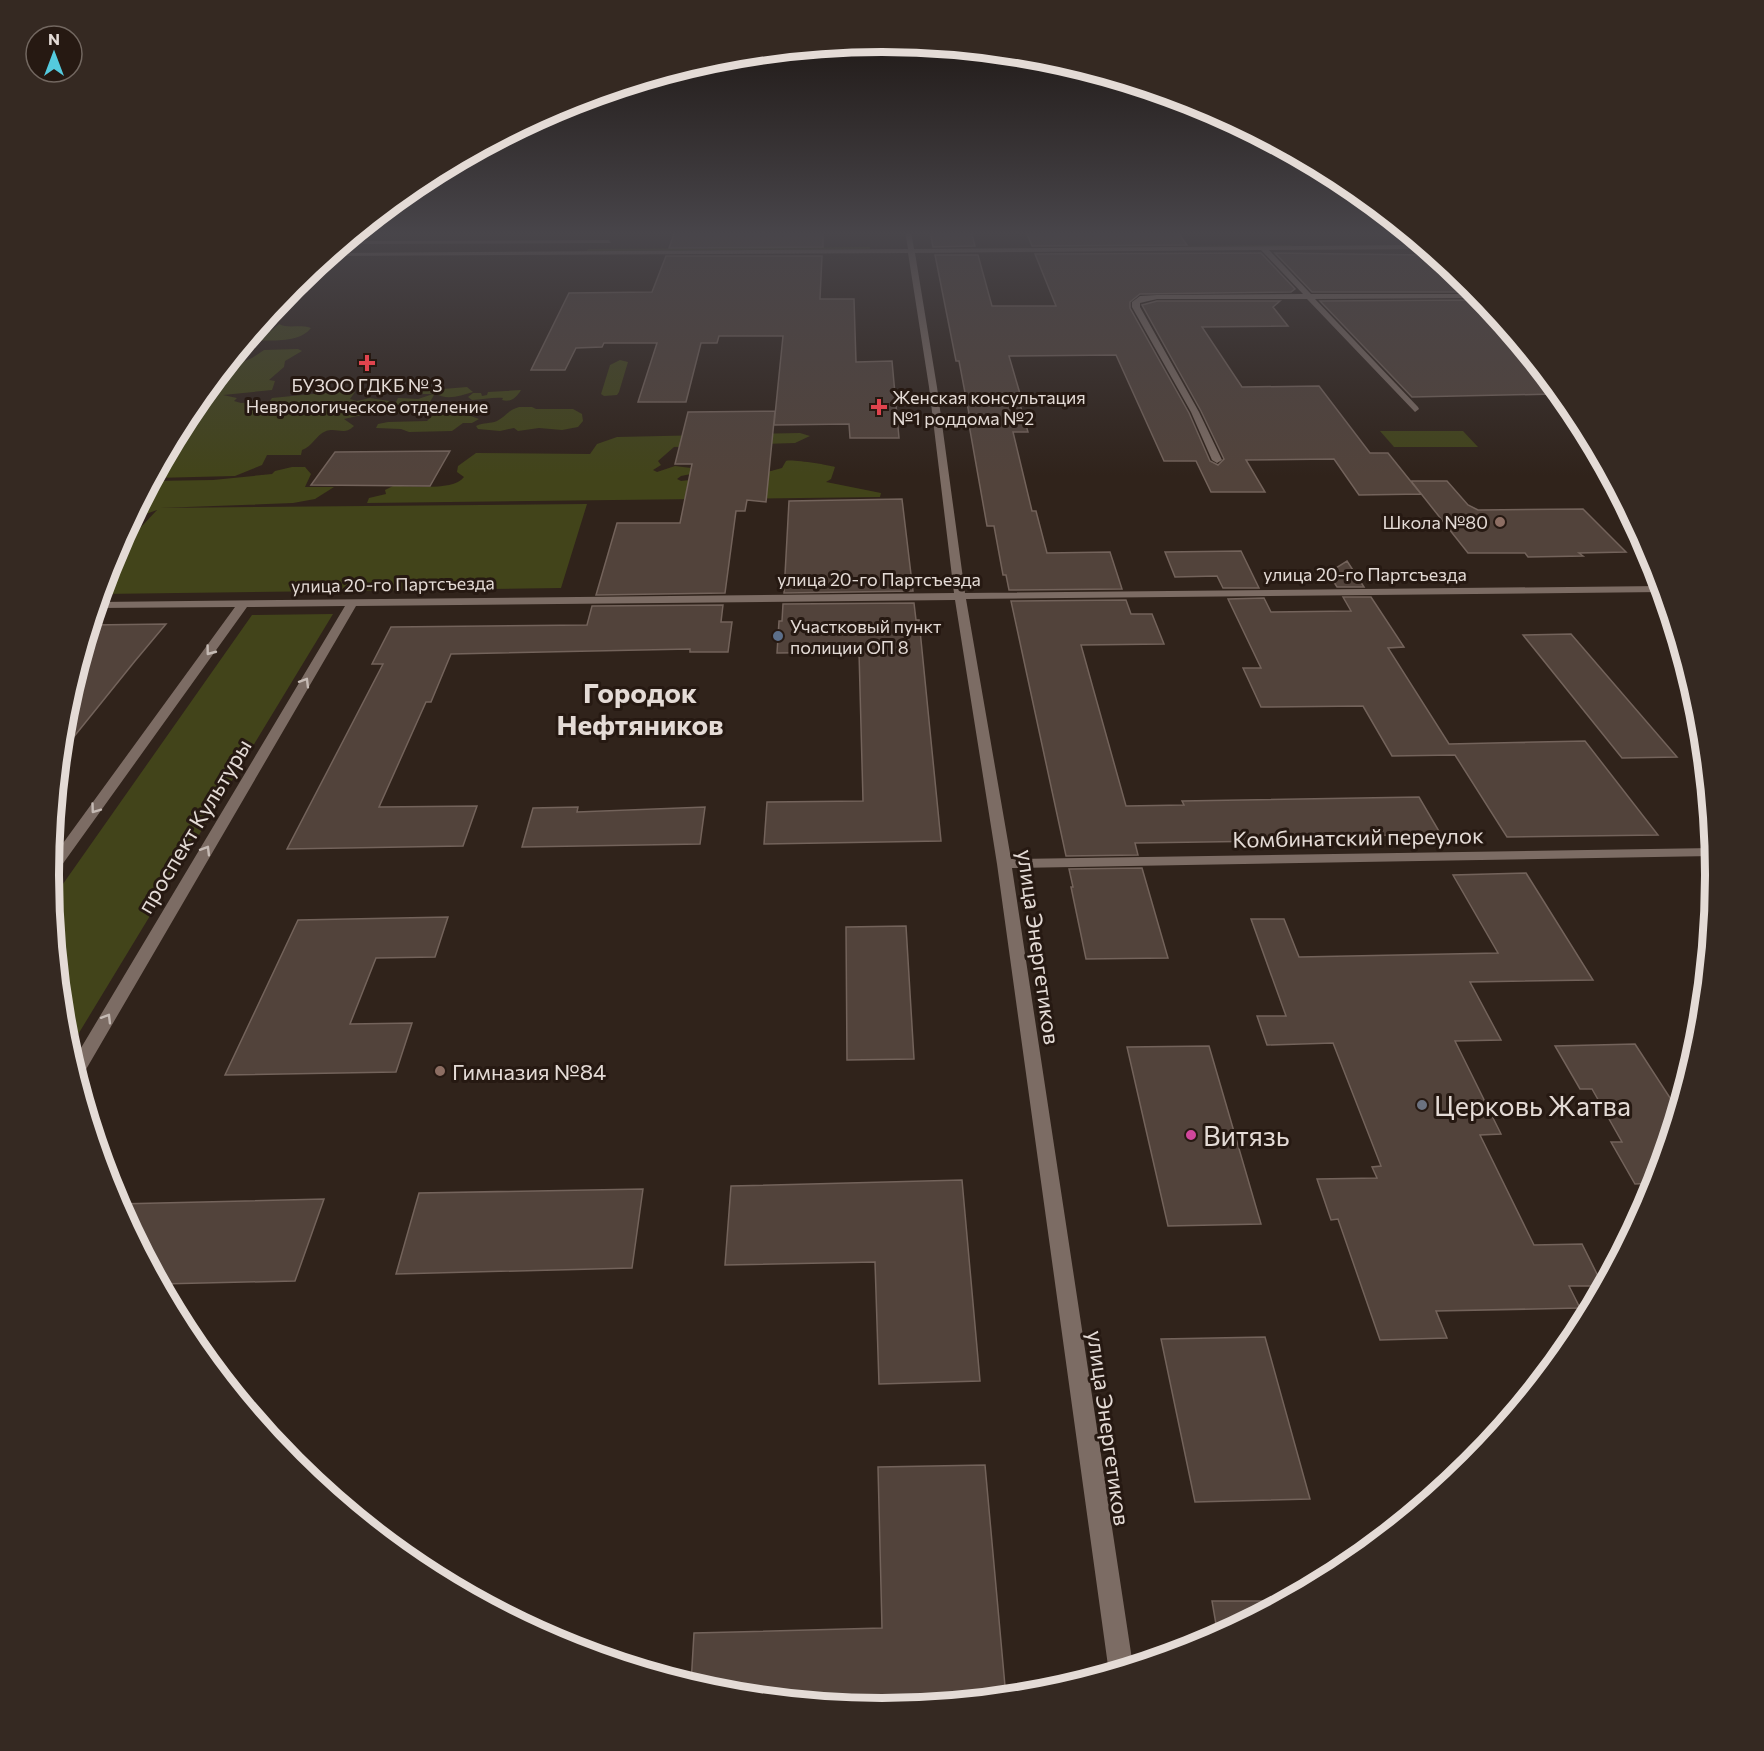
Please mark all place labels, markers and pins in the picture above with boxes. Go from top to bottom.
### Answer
marker: БУЗОО ГДКБ № 3 Неврологическое отделение [358,354,376,372]
place label: БУЗОО ГДКБ № 3 Неврологическое отделение [246,374,488,417]
place label: Женская консультация №1 роддома №2 [892,386,1086,429]
marker: Женская консультация №1 роддома №2 [870,398,888,416]
place label: Школа №80 [1382,511,1488,533]
marker: Школа №80 [1493,515,1507,529]
place label: Участковый пункт полиции ОП 8 [790,615,942,658]
marker: Участковый пункт полиции ОП 8 [771,629,785,643]
place label: Гимназия №84 [452,1058,606,1085]
marker: Гимназия №84 [433,1064,447,1078]
place label: Церковь Жатва [1434,1089,1631,1122]
marker: Церковь Жатва [1415,1098,1429,1112]
place label: Витязь [1203,1119,1290,1152]
marker: Витязь [1184,1128,1198,1142]

